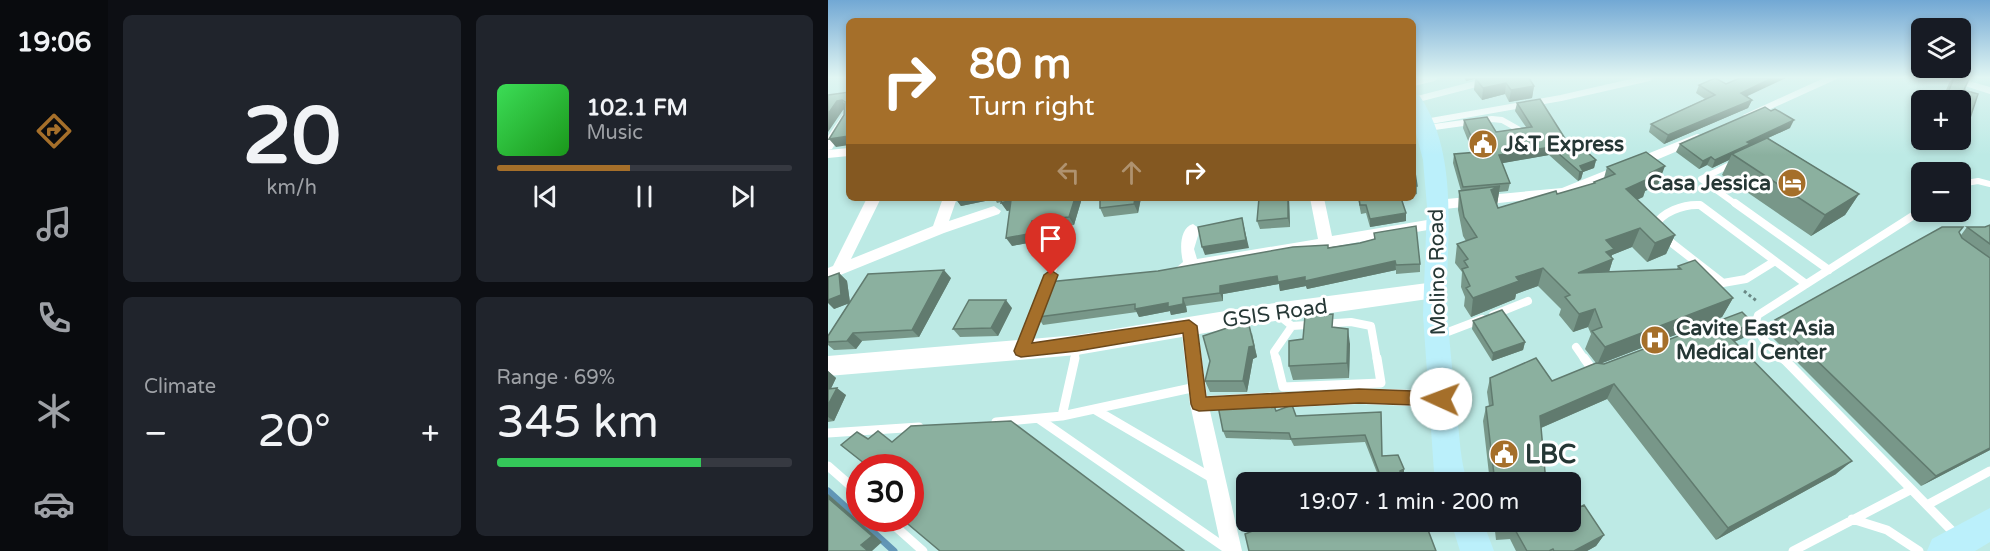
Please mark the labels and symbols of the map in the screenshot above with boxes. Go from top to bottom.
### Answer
public building icon: J&T Express [1467,128,1499,160]
place label: J&T Express [1503,132,1624,157]
hotel icon: Casa Jessica [1776,167,1808,199]
place label: Casa Jessica [1647,171,1771,196]
street label: Molino Road [1424,208,1451,336]
pin [1025,213,1076,275]
street label: GSIS Road [1221,294,1329,333]
place label: Cavite East Asia Medical Center [1676,316,1835,365]
hospital icon: Cavite East Asia Medical Center [1639,324,1671,356]
position arrow [1409,367,1473,431]
public building icon: LBC [1488,438,1520,470]
place label: LBC [1525,439,1576,470]
speed limit sign: 30 [846,454,924,532]

